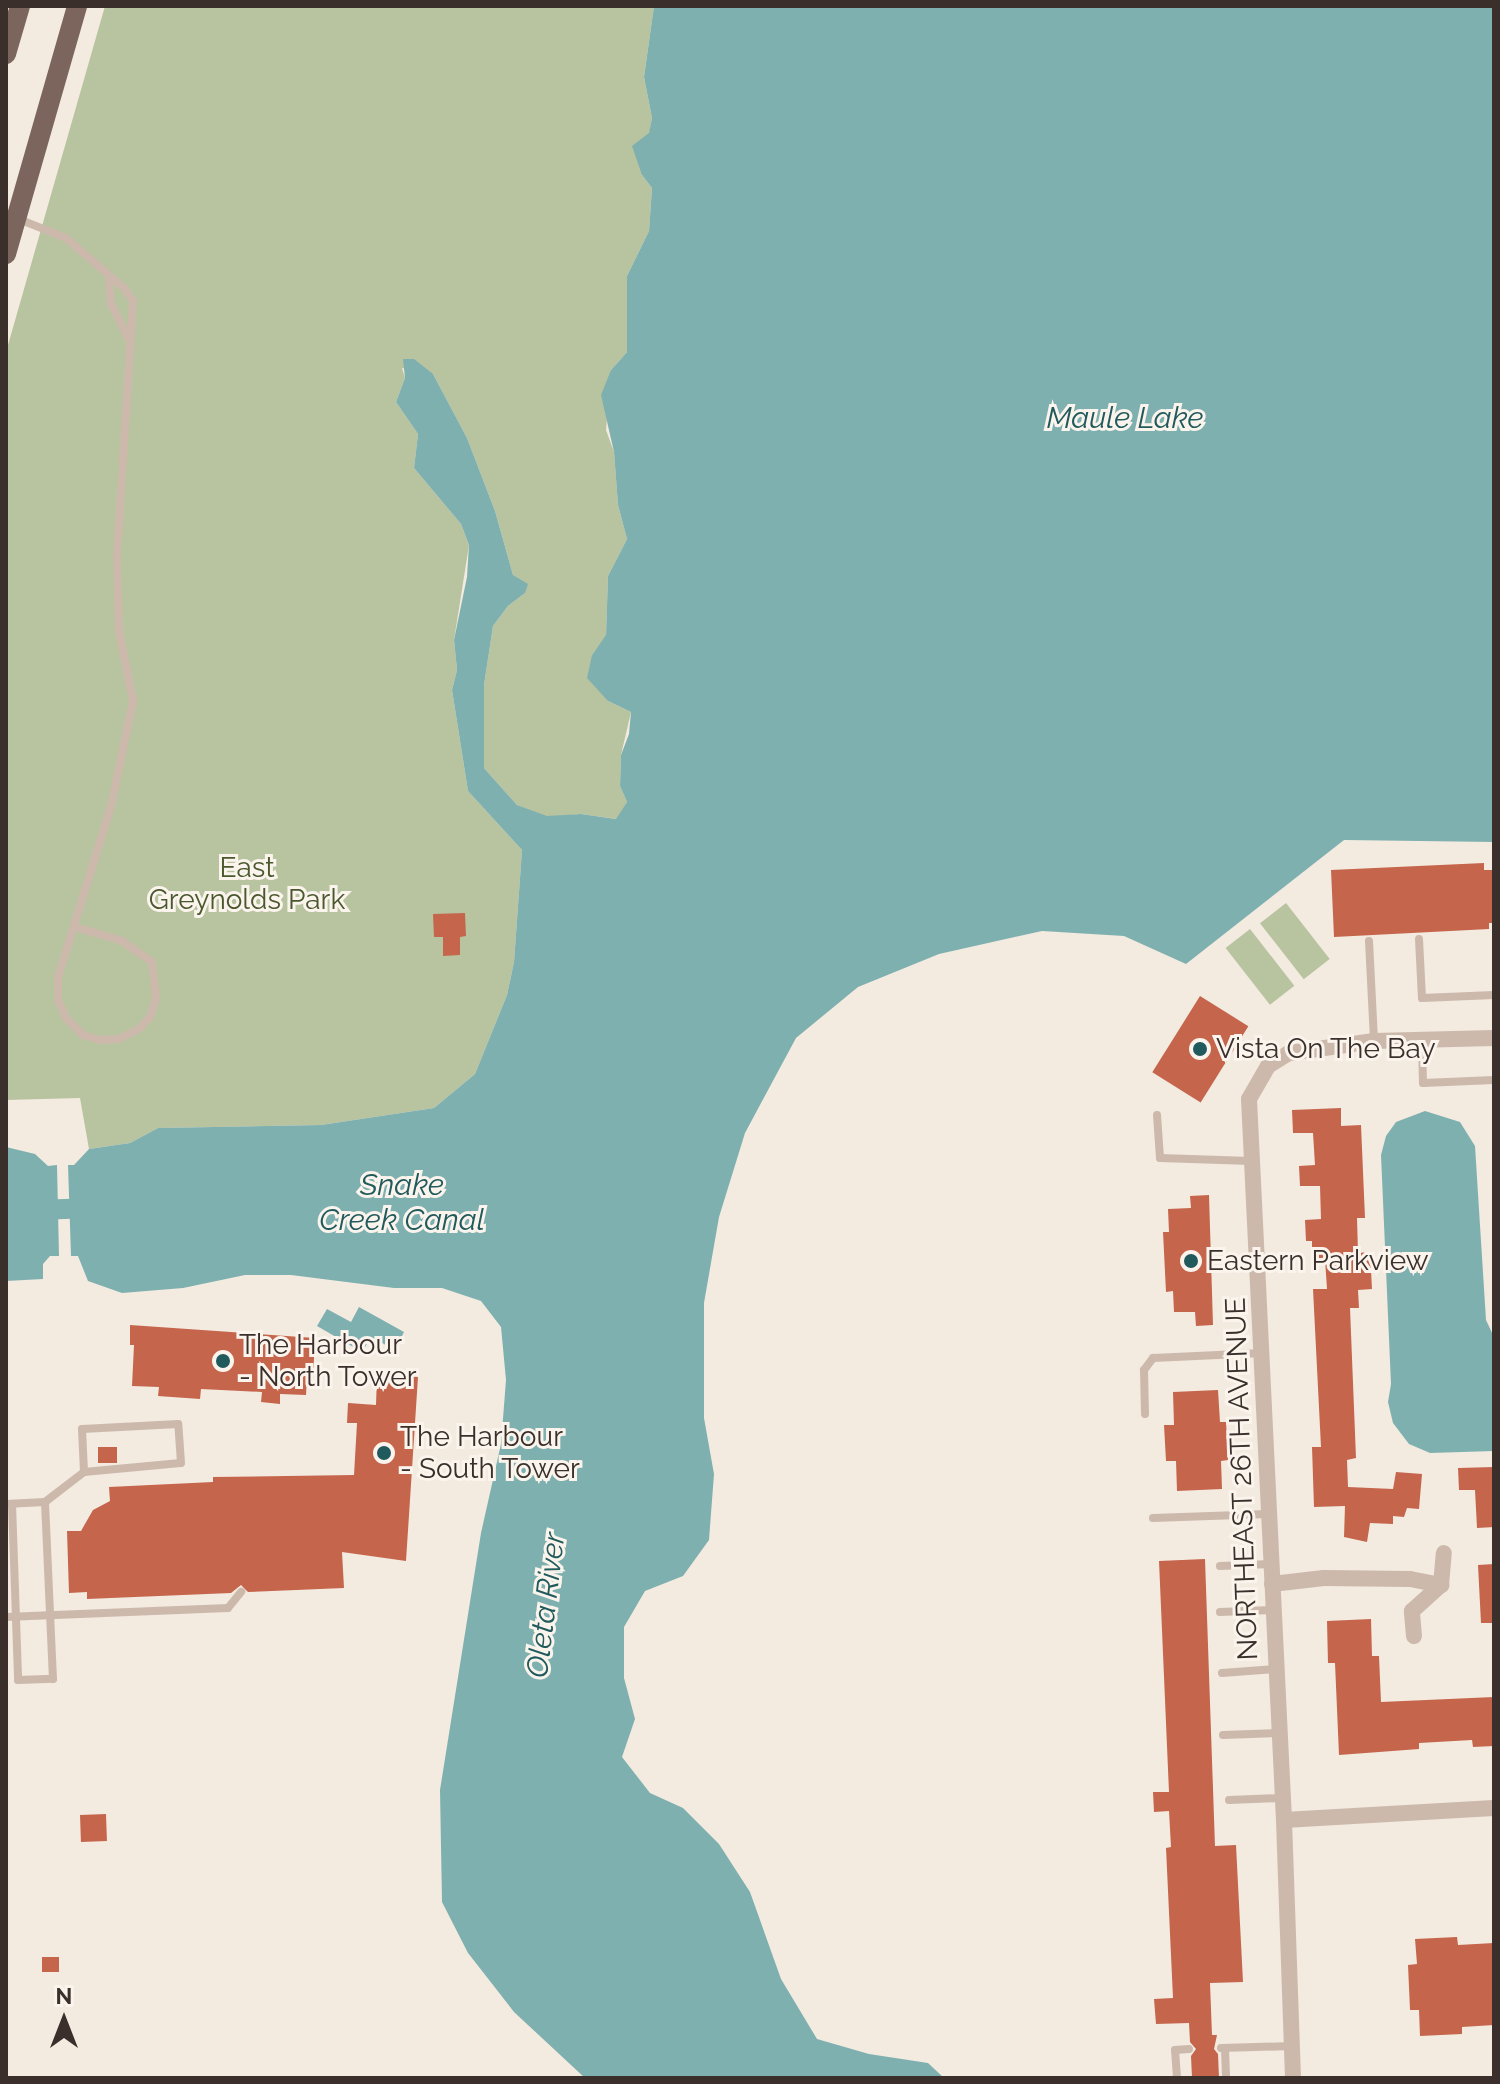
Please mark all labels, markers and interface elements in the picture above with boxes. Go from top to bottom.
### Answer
water label: Maule Lake [1046,400,1204,436]
park label: East Greynolds Park [149,851,345,917]
place label: Vista On The Bay [1216,1032,1436,1066]
marker: Vista On The Bay [1191,1040,1209,1058]
water label: Snake Creek Canal [319,1167,485,1238]
place label: Eastern Parkview [1207,1244,1429,1278]
marker: Eastern Parkview [1182,1252,1200,1270]
street label: NORTHEAST 26TH AVENUE [1219,1296,1265,1662]
place label: The Harbour - North Tower [239,1328,417,1394]
marker: The Harbour - North Tower [214,1352,232,1370]
place label: The Harbour - South Tower [400,1420,581,1486]
marker: The Harbour - South Tower [375,1444,393,1462]
water label: Oleta River [519,1530,573,1680]
north arrow [24,1980,104,2060]
text: N [56,1983,72,2009]

